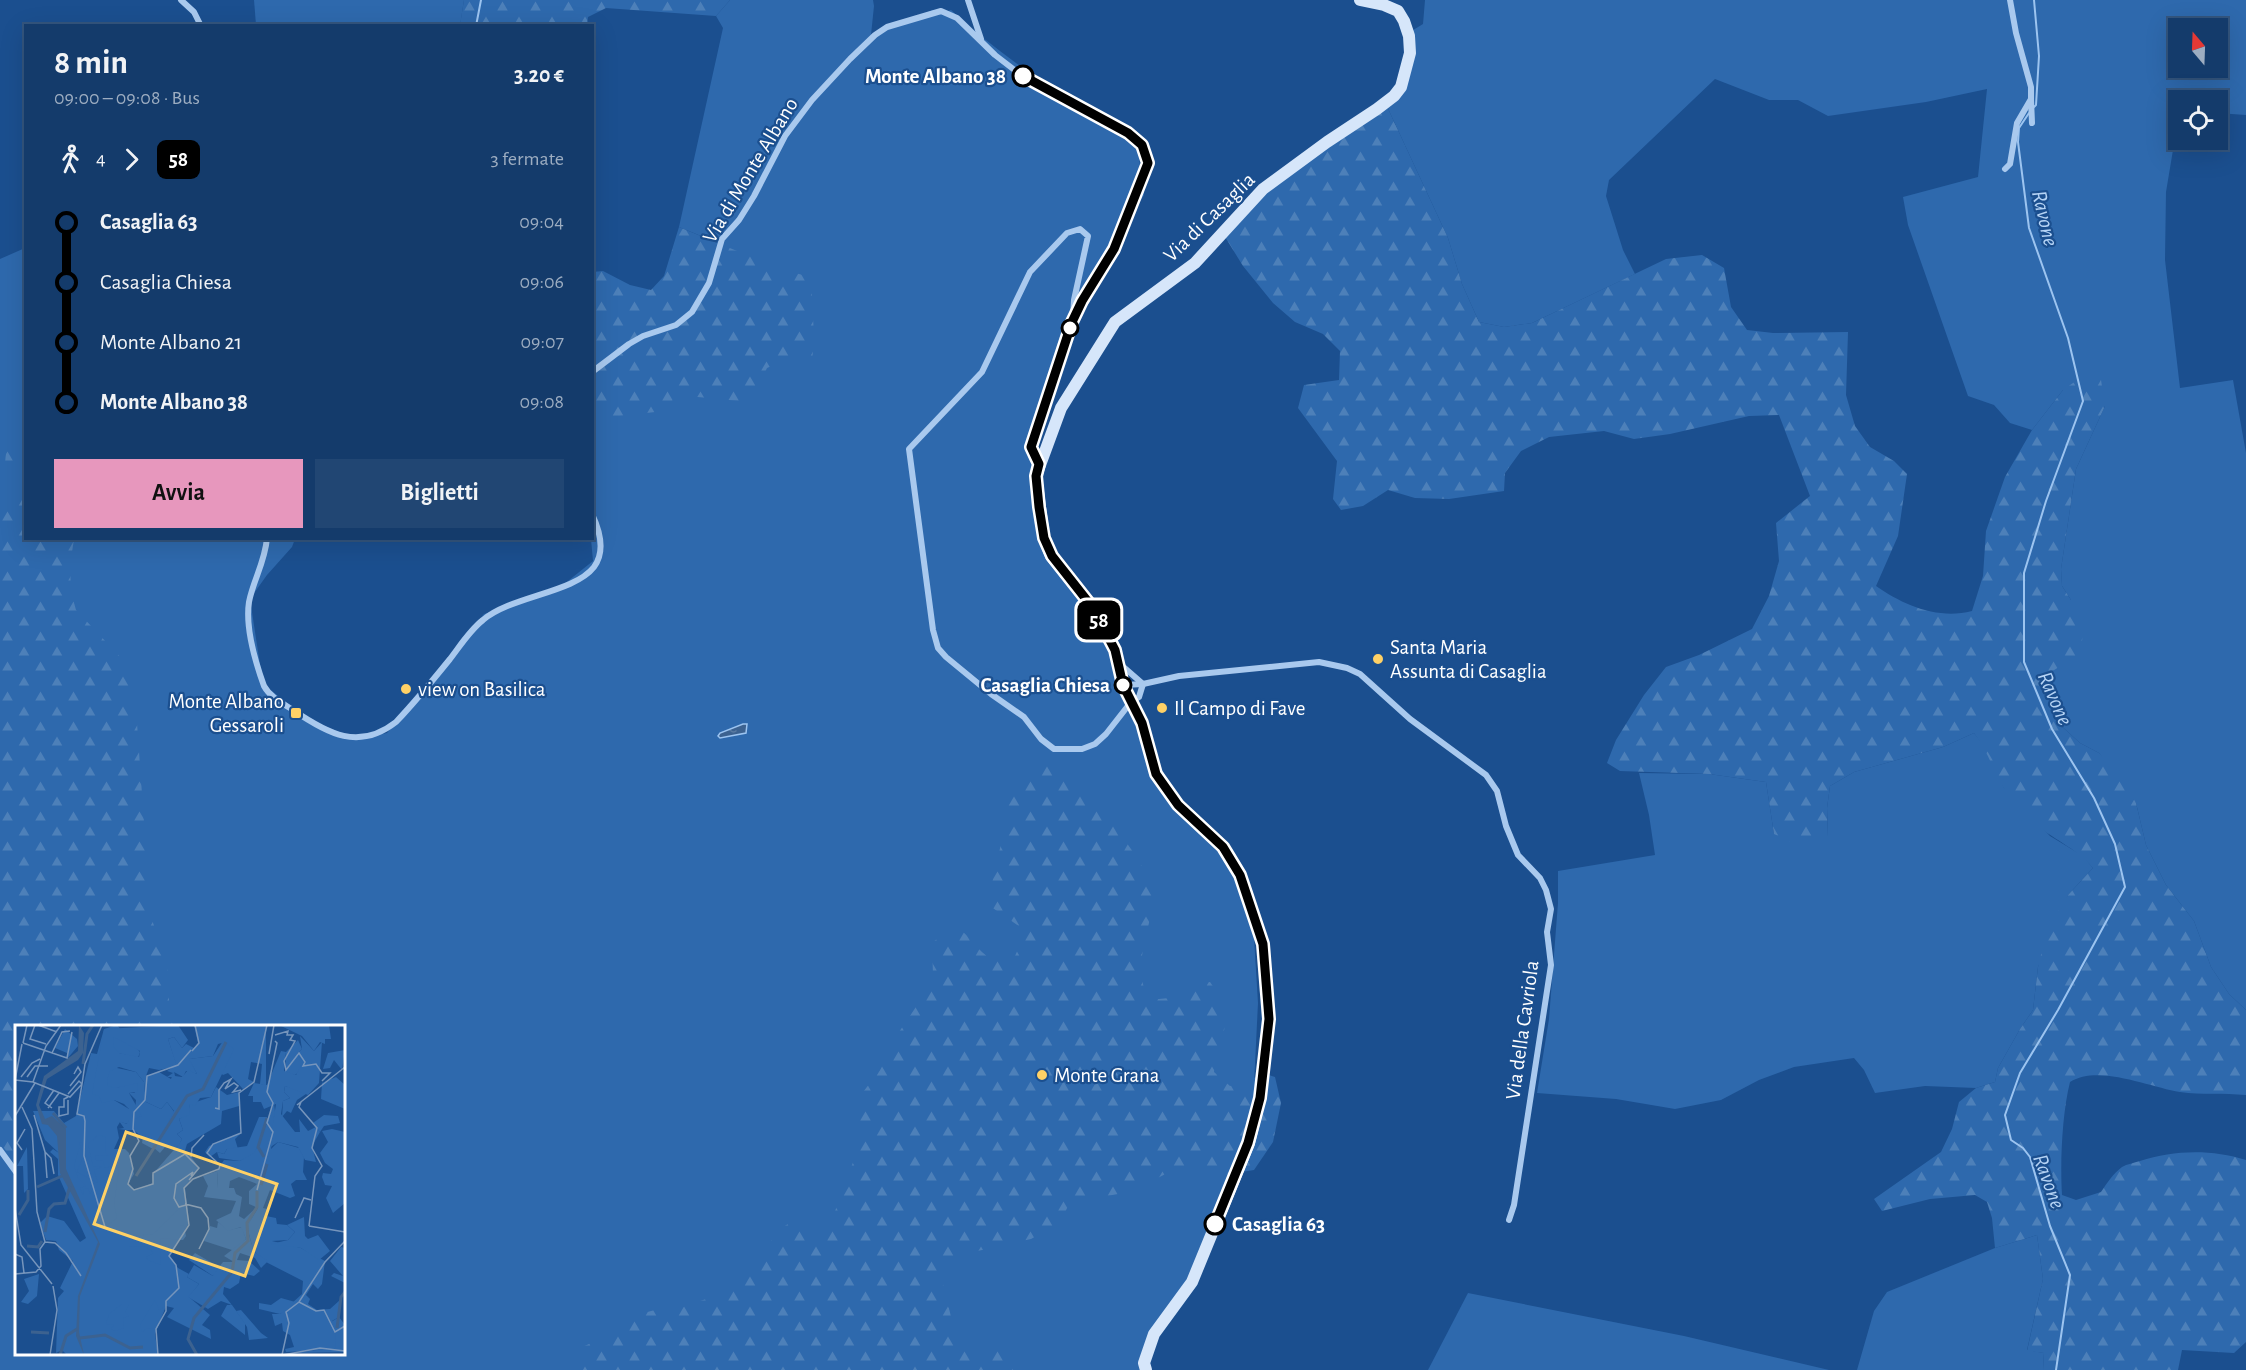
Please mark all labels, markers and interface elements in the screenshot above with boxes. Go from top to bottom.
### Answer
north arrow [2168,18,2228,78]
map controls [2168,18,2228,150]
text: 8 min [54,47,128,80]
text: 3.20 € [514,64,564,86]
marker: Monte Albano 38 [1012,65,1034,87]
place label: Monte Albano 38 [865,66,1006,87]
text: 09:00 – 09:08 · Bus [54,88,200,108]
button: locate [2168,90,2228,150]
street label: Via di Monte Albano [699,94,802,246]
icon: walk [54,143,87,176]
icon: forward [115,143,148,176]
text: 4 [96,149,106,169]
text: 58 [169,149,188,170]
text: 3 fermate [491,149,564,169]
street label: Via di Casaglia [1160,169,1259,266]
water label: Ravone [2028,188,2062,248]
text: Casaglia 63 [100,211,198,233]
text: 09:04 [519,212,564,232]
text: Casaglia Chiesa [100,271,232,293]
text: 09:06 [520,272,564,292]
unlabelled marker [1061,319,1079,337]
text: Monte Albano 21 [100,331,242,353]
text: 09:07 [521,332,564,352]
text: Monte Albano 38 [100,391,248,413]
text: 09:08 [519,392,564,412]
button: Avvia [54,459,303,528]
button: Biglietti [315,459,564,528]
line badge: 58 [1072,600,1126,640]
text: 58 [1089,610,1109,631]
place label: Santa Maria Assunta di Casaglia [1390,637,1547,682]
marker: Santa Maria Assunta di Casaglia [1371,652,1385,666]
water label: Ravone [2034,668,2077,729]
place label: Casaglia Chiesa [980,675,1110,696]
marker: Casaglia Chiesa [1114,676,1132,694]
place label: view on Basilica [418,679,546,700]
marker: view on Basilica [399,682,413,696]
place label: Monte Albano Gessaroli [169,691,284,736]
place label: Il Campo di Fave [1174,698,1306,719]
marker: Il Campo di Fave [1155,701,1169,715]
marker: Monte Albano Gessaroli [289,706,303,720]
street label: Via della Cavriola [1502,959,1543,1101]
inset map [15,1025,345,1355]
place label: Monte Grana [1054,1065,1160,1086]
marker: Monte Grana [1035,1068,1049,1082]
water label: Ravone [2029,1151,2069,1212]
marker: Casaglia 63 [1204,1213,1226,1235]
place label: Casaglia 63 [1232,1214,1325,1235]

